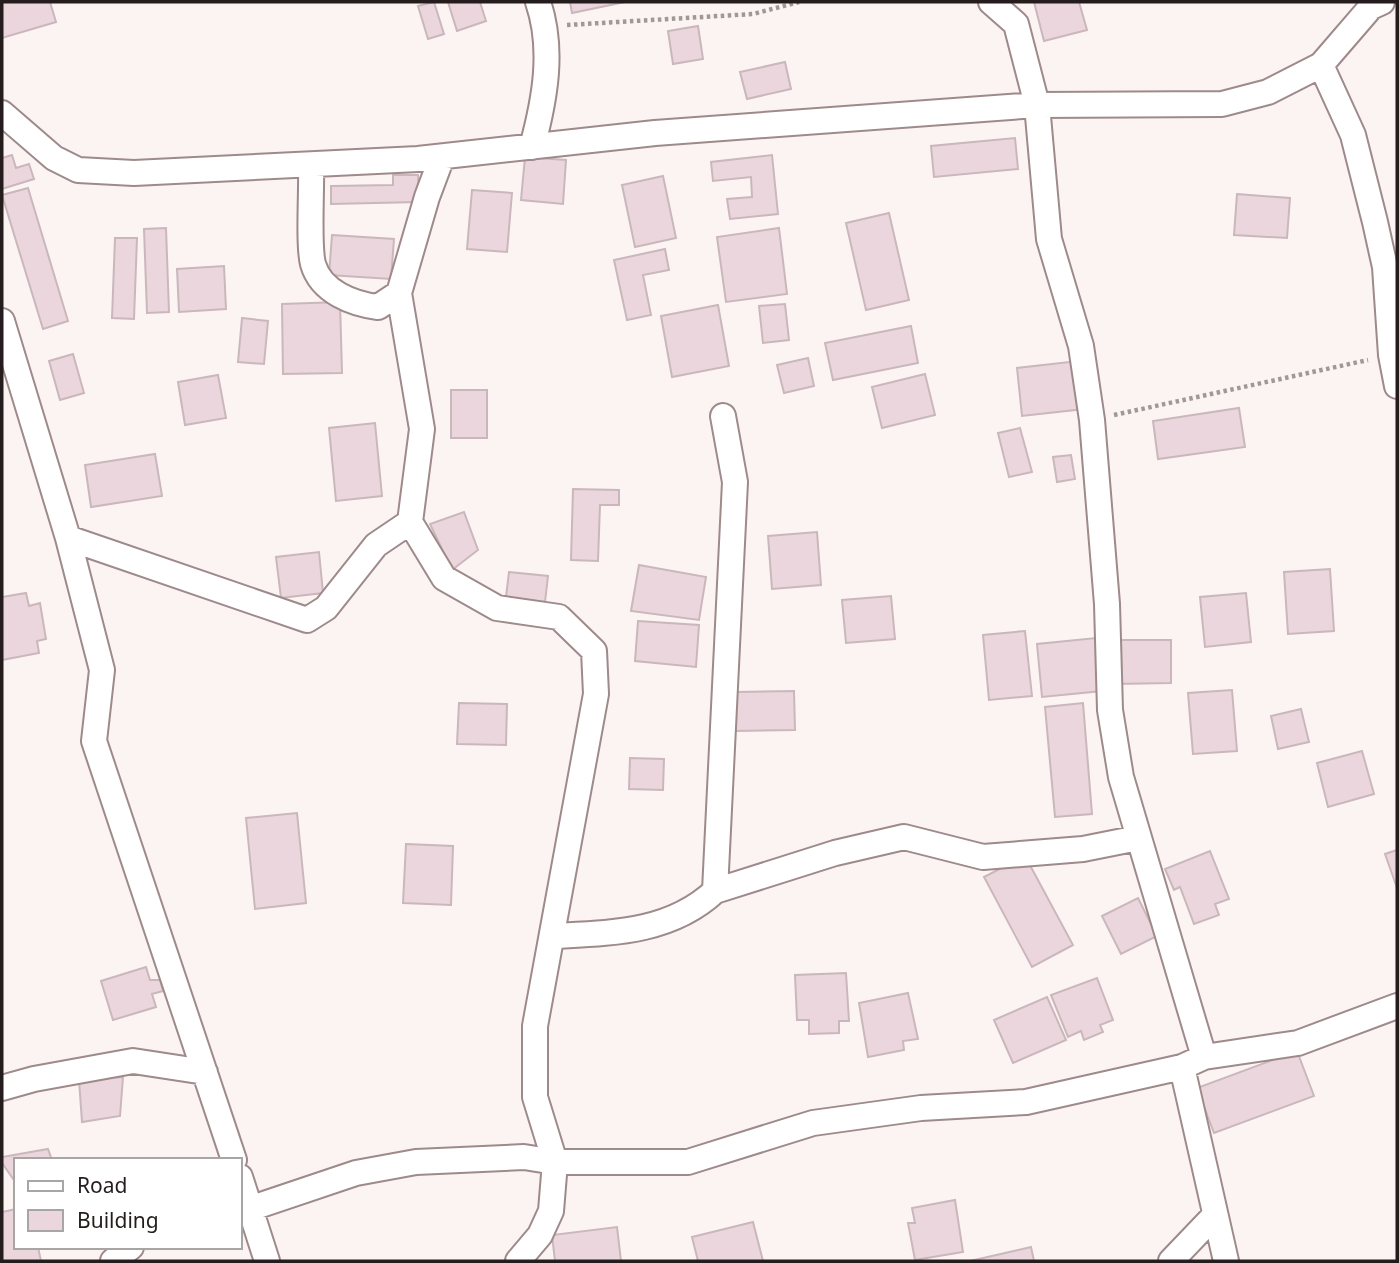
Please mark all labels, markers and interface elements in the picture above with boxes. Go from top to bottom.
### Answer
legend [14,1158,242,1249]
text: Road [77,1171,127,1199]
text: Building [77,1206,159,1234]

